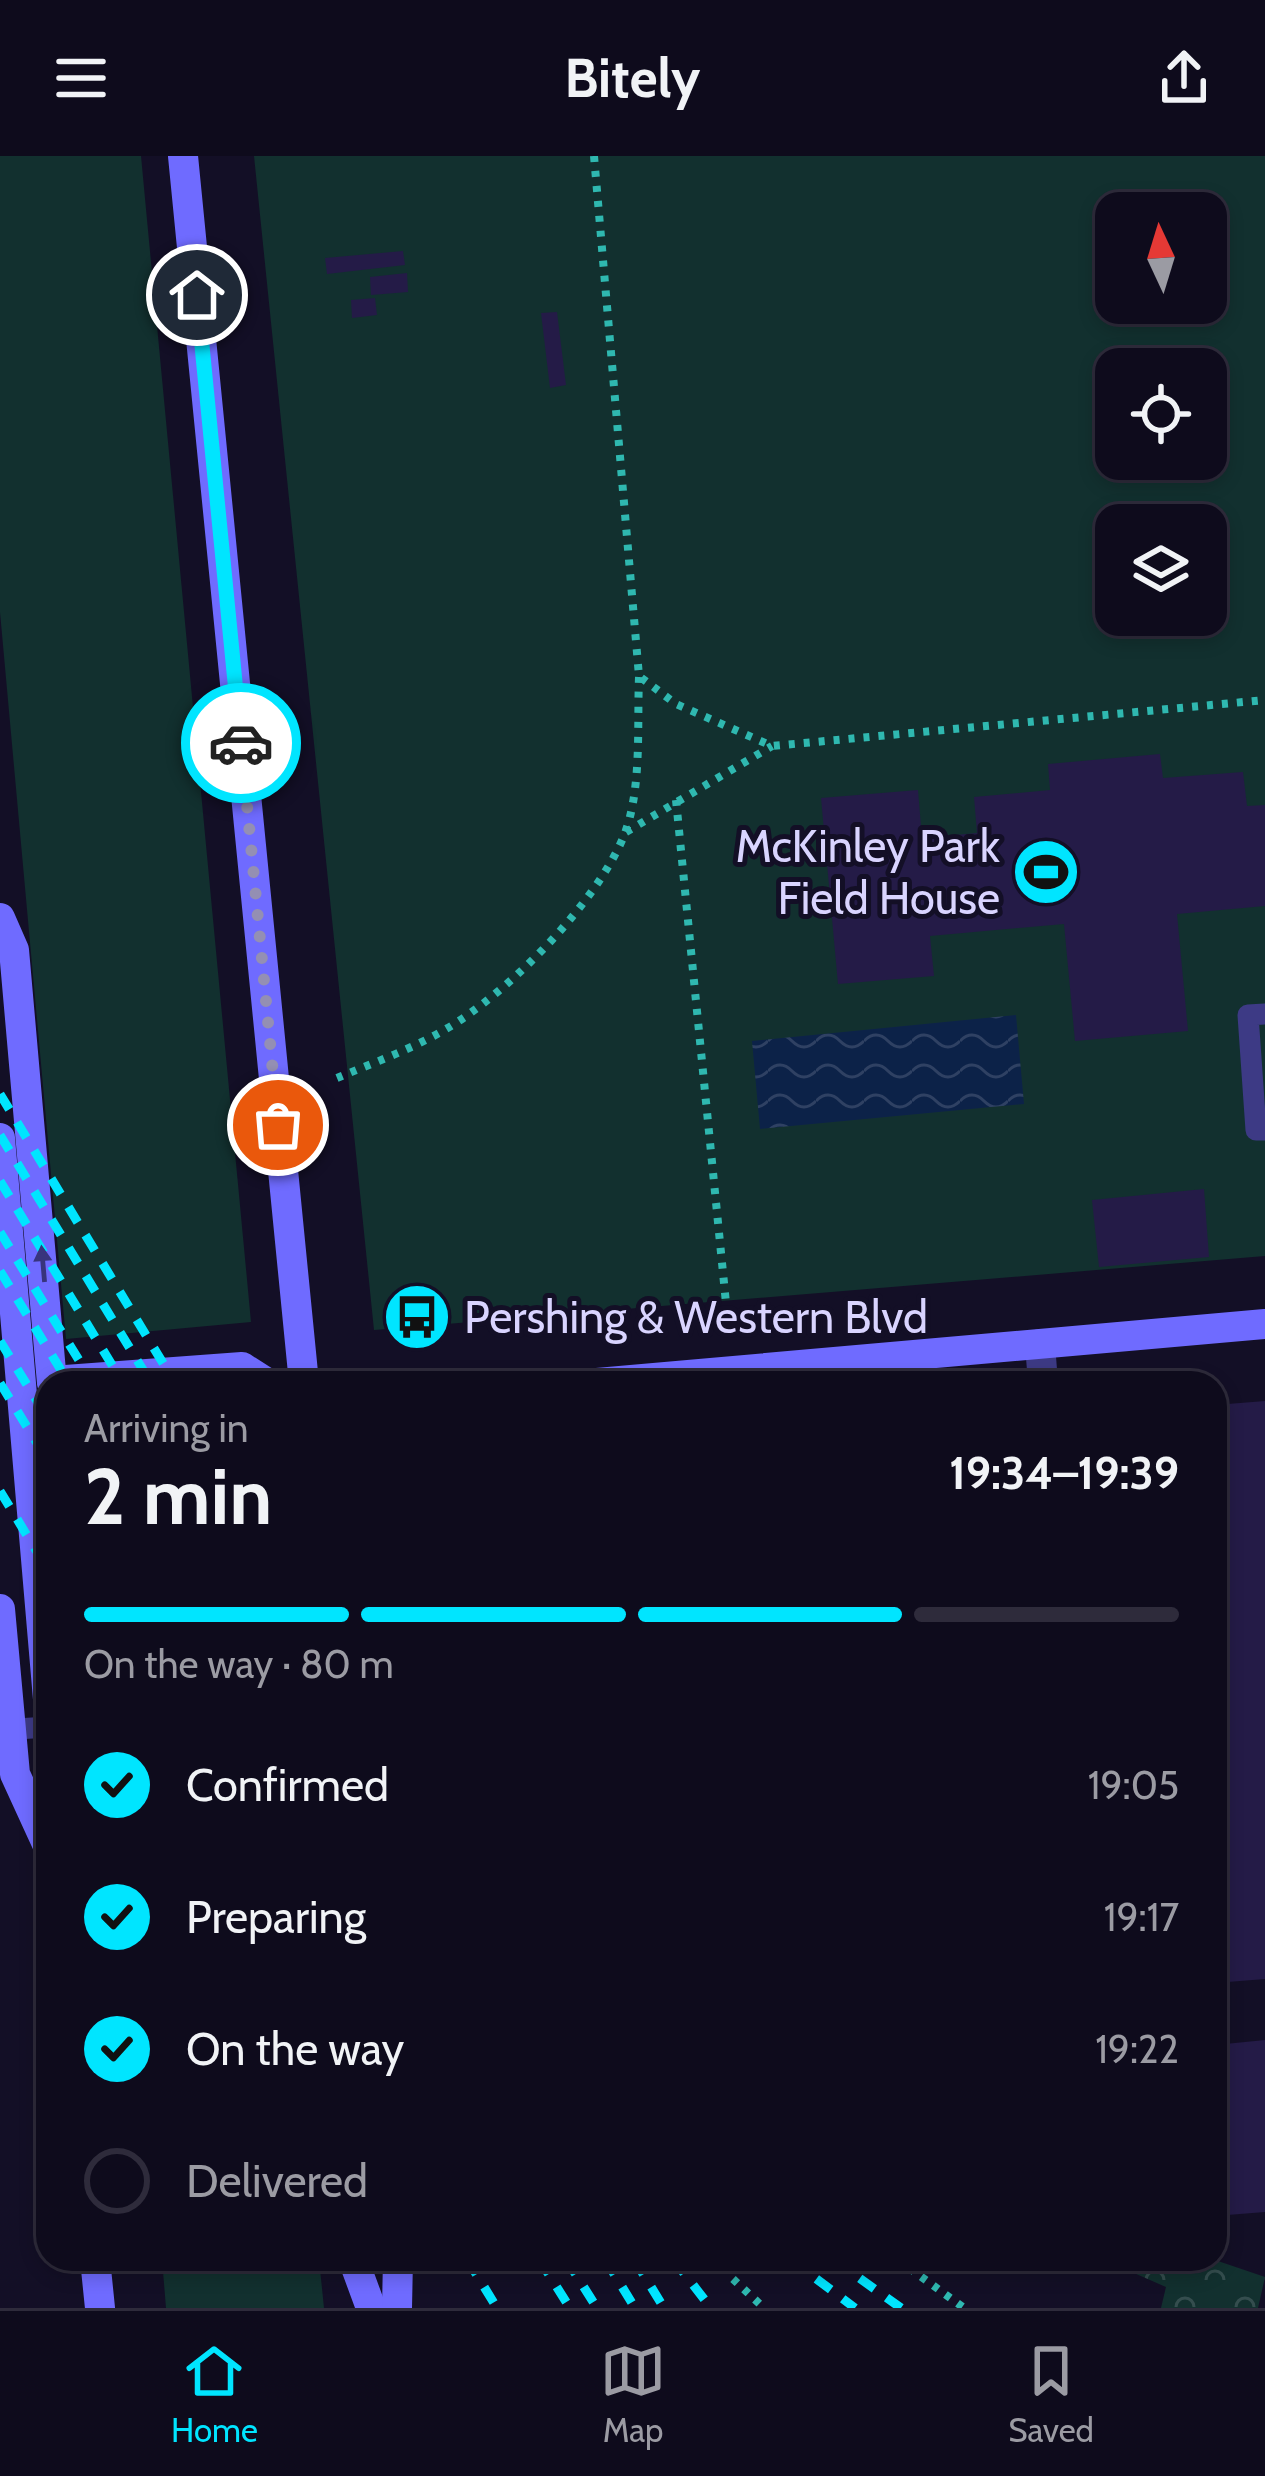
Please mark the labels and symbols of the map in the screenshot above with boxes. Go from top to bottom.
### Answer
north arrow [1095,192,1227,324]
pin [146,244,248,346]
courier [181,683,301,803]
place label: McKinley Park Field House [736,819,1001,925]
sports icon: McKinley Park Field House [1011,837,1081,907]
pin [227,1074,329,1176]
one-way arrow [33,1245,52,1282]
bus stop icon: Pershing & Western Blvd [382,1282,452,1352]
place label: Pershing & Western Blvd [464,1290,928,1344]

